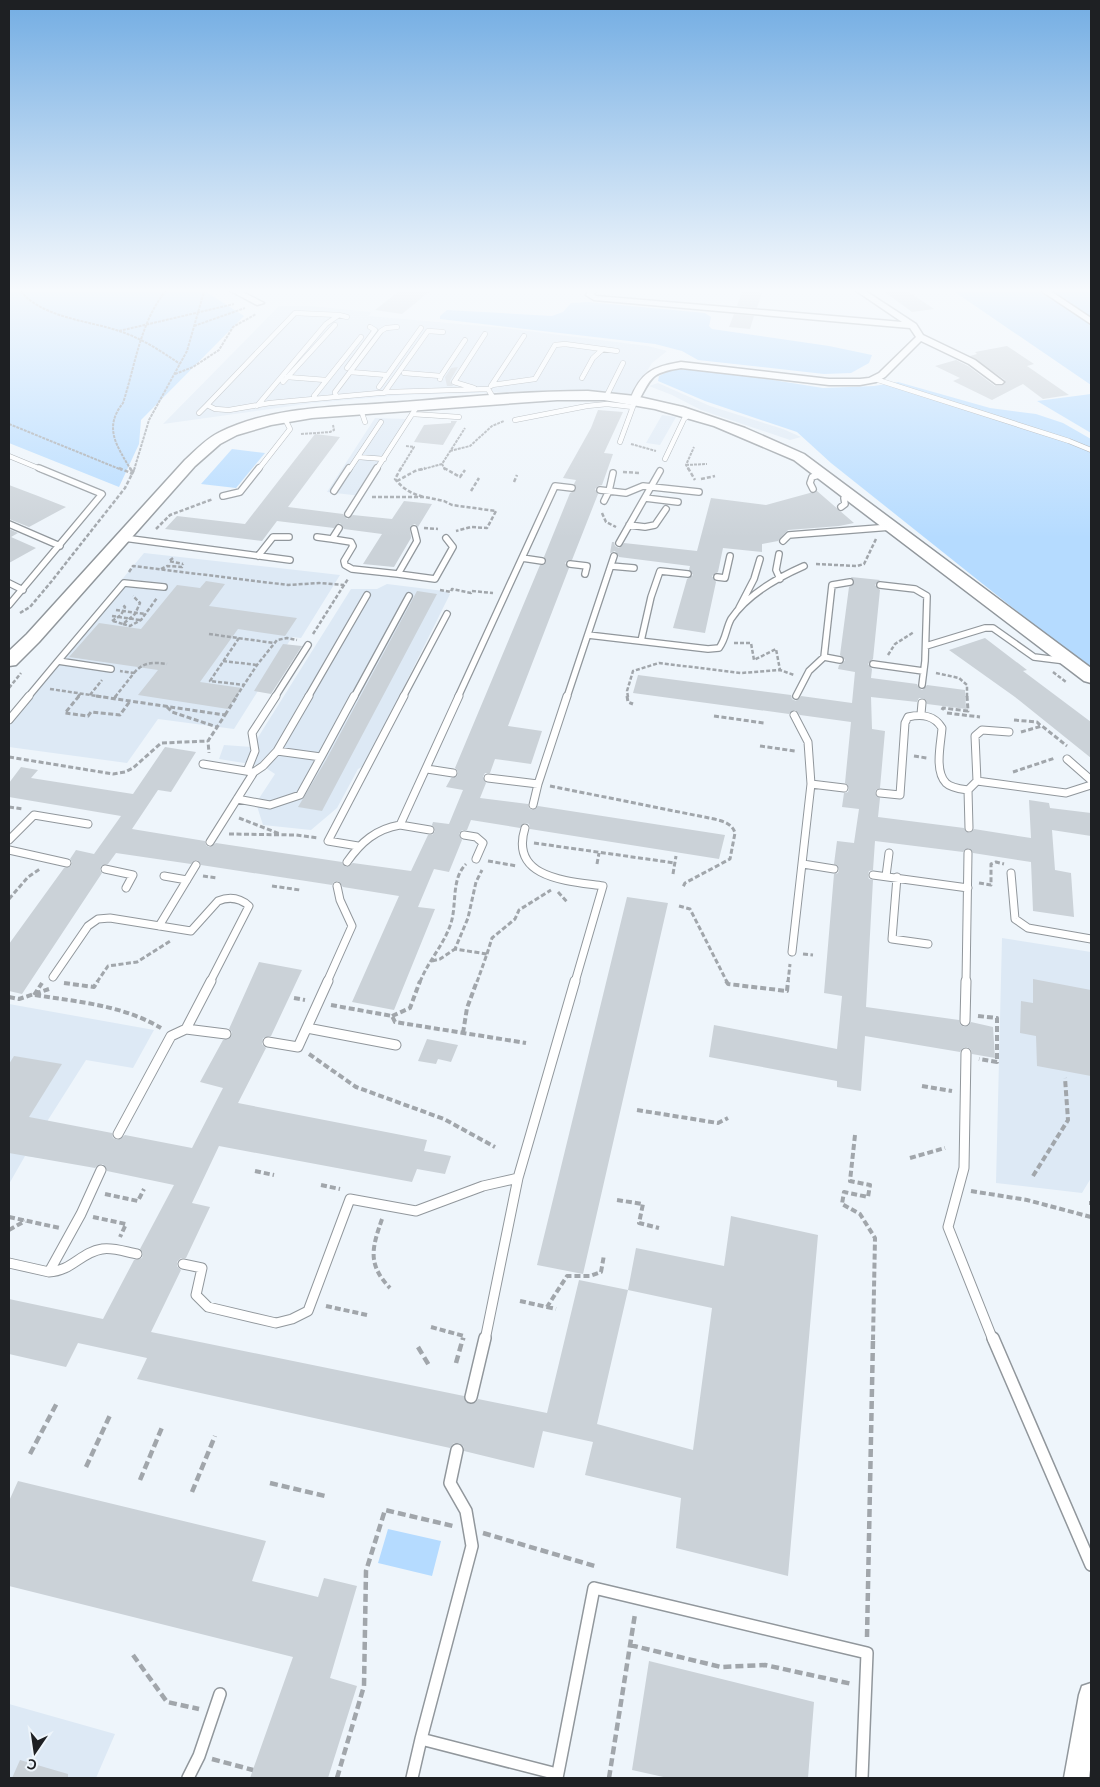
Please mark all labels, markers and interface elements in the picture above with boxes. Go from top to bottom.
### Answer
north arrow [10,1727,60,1777]
text: С [25,1754,39,1775]

